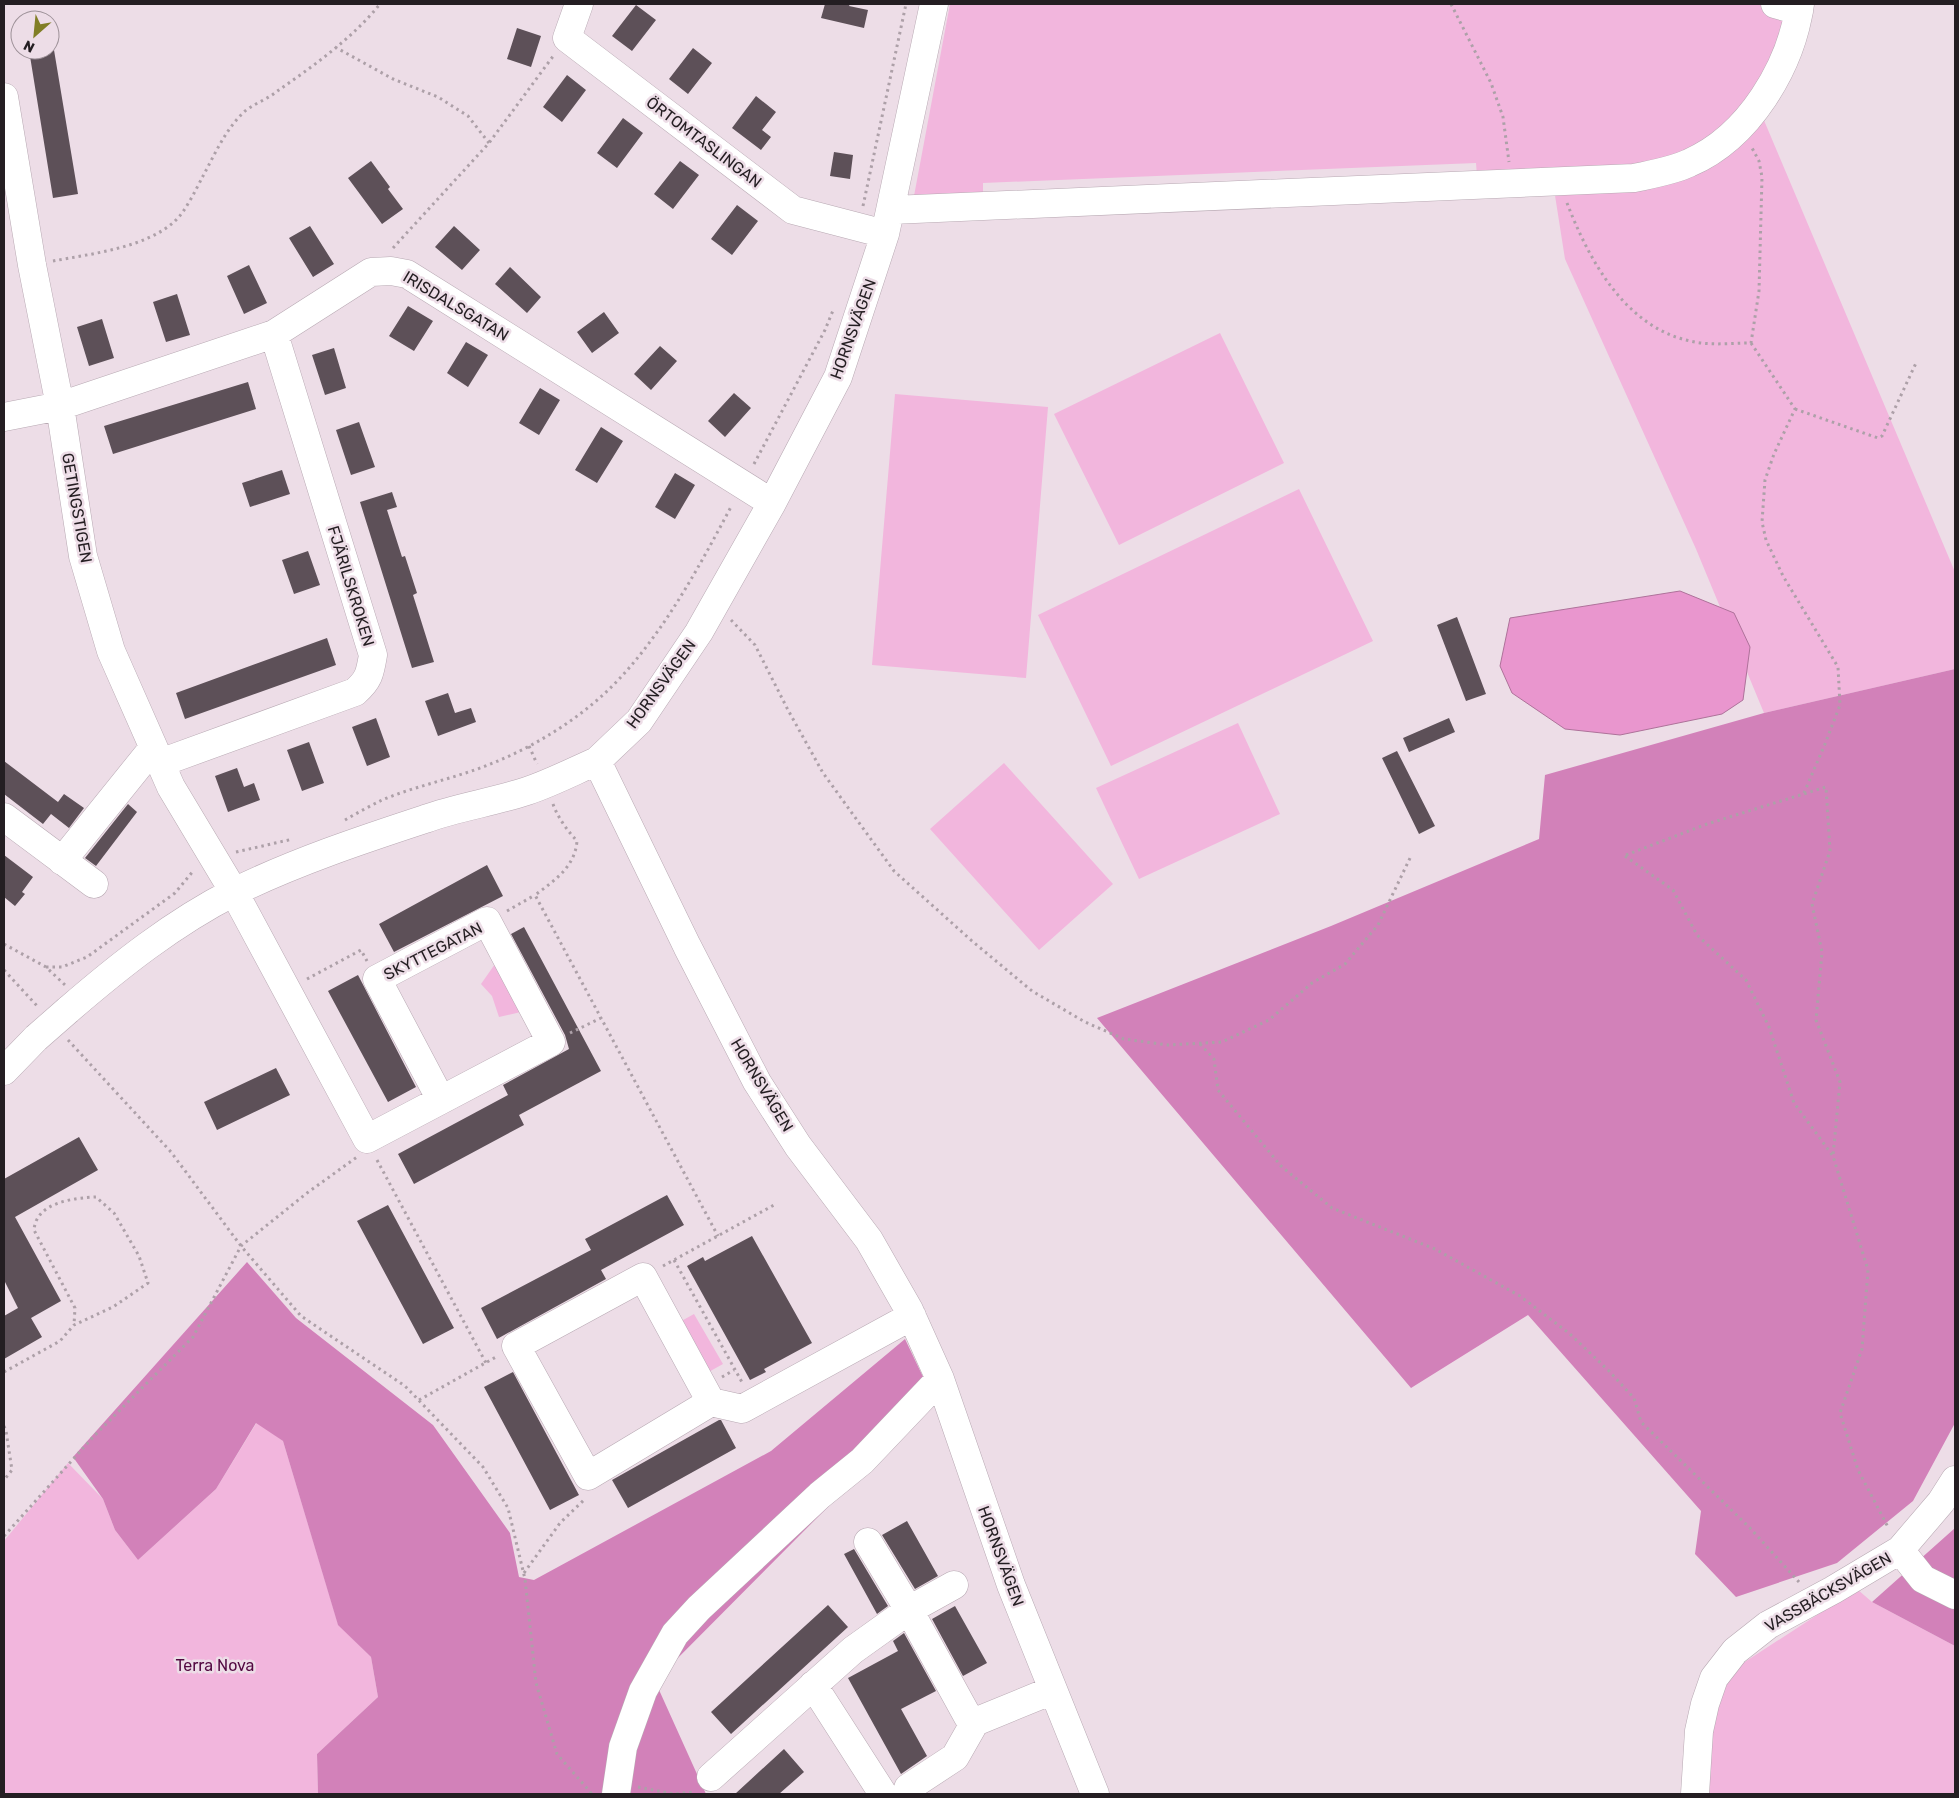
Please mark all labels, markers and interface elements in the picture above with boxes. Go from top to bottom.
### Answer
north arrow [10,10,60,60]
text: N [21,36,38,56]
street label: ÖRTOMTASLINGAN [643,92,765,192]
street label: IRISDALSGATAN [400,267,512,345]
street label: HORNSVÄGEN [826,276,880,382]
street label: GETINGSTIGEN [58,451,96,565]
street label: FJÄRILSKROKEN [324,523,378,649]
street label: HORNSVÄGEN [622,636,700,732]
street label: SKYTTEGATAN [380,918,486,984]
street label: HORNSVÄGEN [727,1035,797,1135]
street label: HORNSVÄGEN [974,1503,1028,1609]
street label: VASSBÄCKSVÄGEN [1761,1548,1895,1636]
park label: Terra Nova [176,1656,254,1675]

